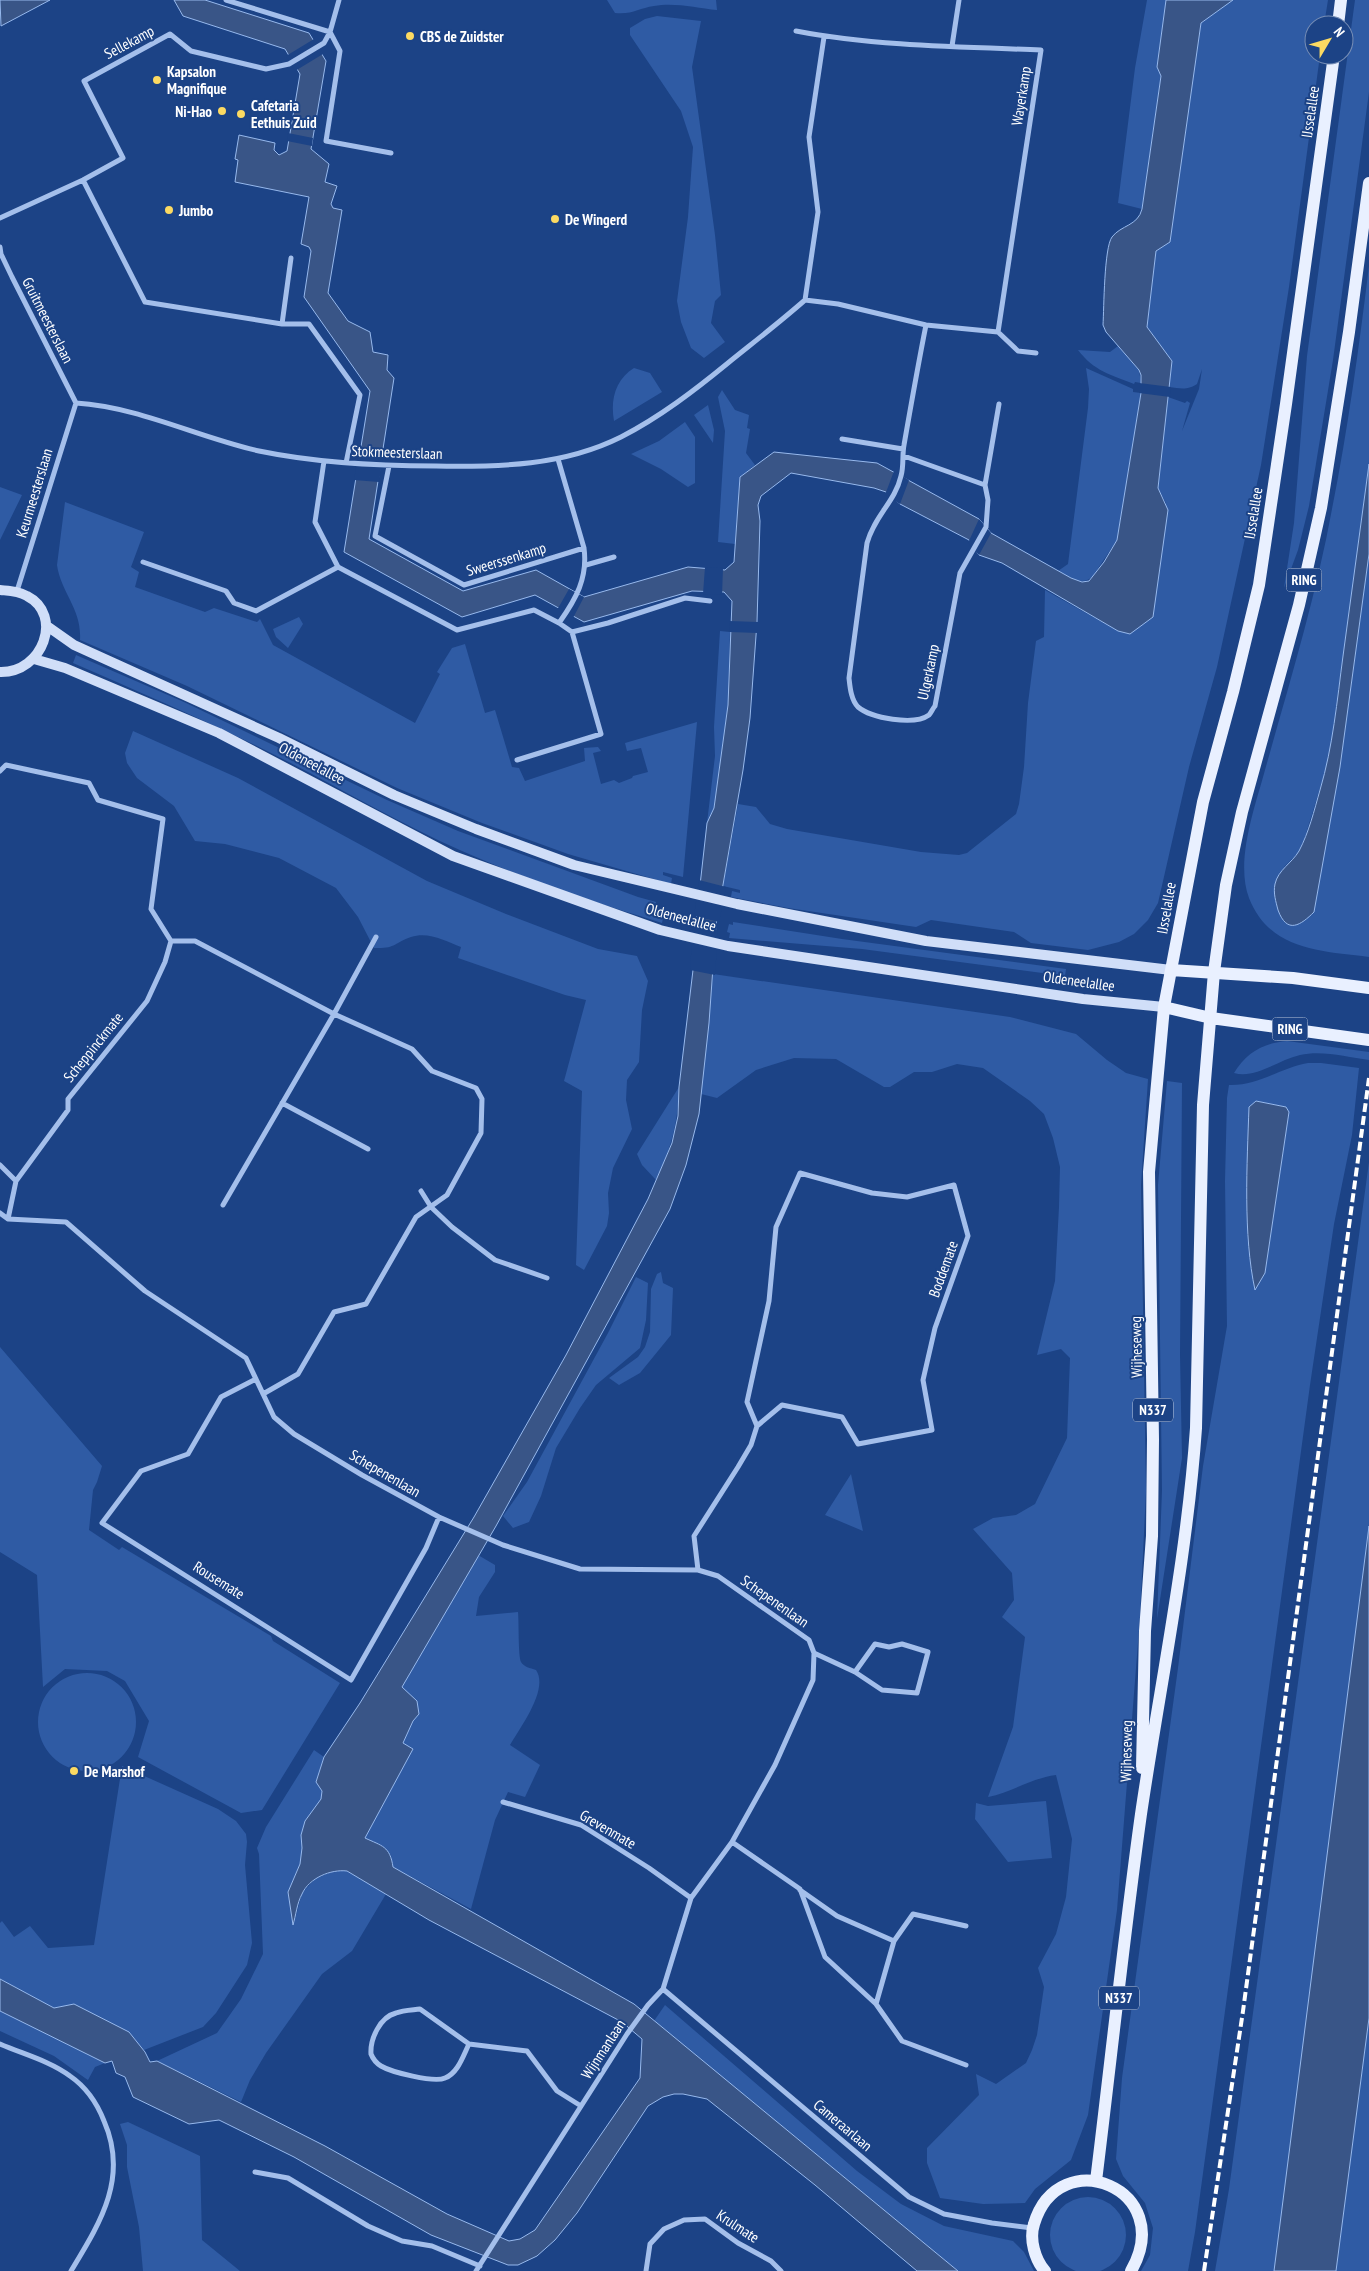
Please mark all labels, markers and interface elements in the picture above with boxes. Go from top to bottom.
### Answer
north arrow [1304,15,1354,65]
street label: Sellekamp [101,21,157,63]
text: N [1330,23,1349,41]
place label: CBS de Zuidster [420,27,504,46]
marker: CBS de Zuidster [404,30,416,42]
place label: Kapsalon Magnifique [167,62,227,98]
street label: Wayerkamp [1007,65,1035,127]
marker: Kapsalon Magnifique [151,74,163,86]
street label: IJsselallee [1297,85,1323,139]
place label: Cafetaria Eethuis Zuid [251,96,317,132]
place label: Ni-Hao [175,102,212,121]
marker: Ni-Hao [216,105,228,117]
marker: Cafetaria Eethuis Zuid [235,108,247,120]
place label: Jumbo [178,201,214,220]
marker: Jumbo [163,204,175,216]
place label: De Wingerd [565,210,628,229]
marker: De Wingerd [549,213,561,225]
street label: Gruitmeesterslaan [18,274,78,366]
street label: Stokmeesterslaan [351,441,443,463]
street label: Keurmeesterslaan [11,446,57,540]
street label: IJsselallee [1240,486,1266,540]
street label: Sweerssenkamp [464,538,548,580]
road number: RING [1286,568,1322,592]
street label: Ulgerkamp [913,643,943,701]
street label: Oldeneelallee [276,738,348,788]
street label: IJsselallee [1152,881,1180,935]
street label: Oldeneelallee [644,899,718,935]
street label: Oldeneelallee [1042,967,1116,995]
street label: Scheppinckmate [59,1008,127,1086]
road number: RING [1272,1018,1308,1040]
street label: Boddemate [924,1238,962,1300]
street label: Wijheseweg [1126,1316,1146,1378]
road number: N337 [1133,1398,1173,1422]
street label: Schepenenlaan [346,1445,424,1501]
street label: Rousemate [190,1557,248,1603]
street label: Schepenenlaan [737,1571,813,1631]
street label: Wijheseweg [1116,1720,1136,1782]
place label: De Marshof [84,1762,146,1781]
marker: De Marshof [68,1765,80,1777]
street label: Grevenmate [576,1805,640,1853]
road number: N337 [1099,1986,1139,2010]
street label: Wijnmanlaan [577,2015,629,2083]
street label: Cameraarlaan [810,2095,876,2155]
street label: Krulmate [713,2205,763,2247]

